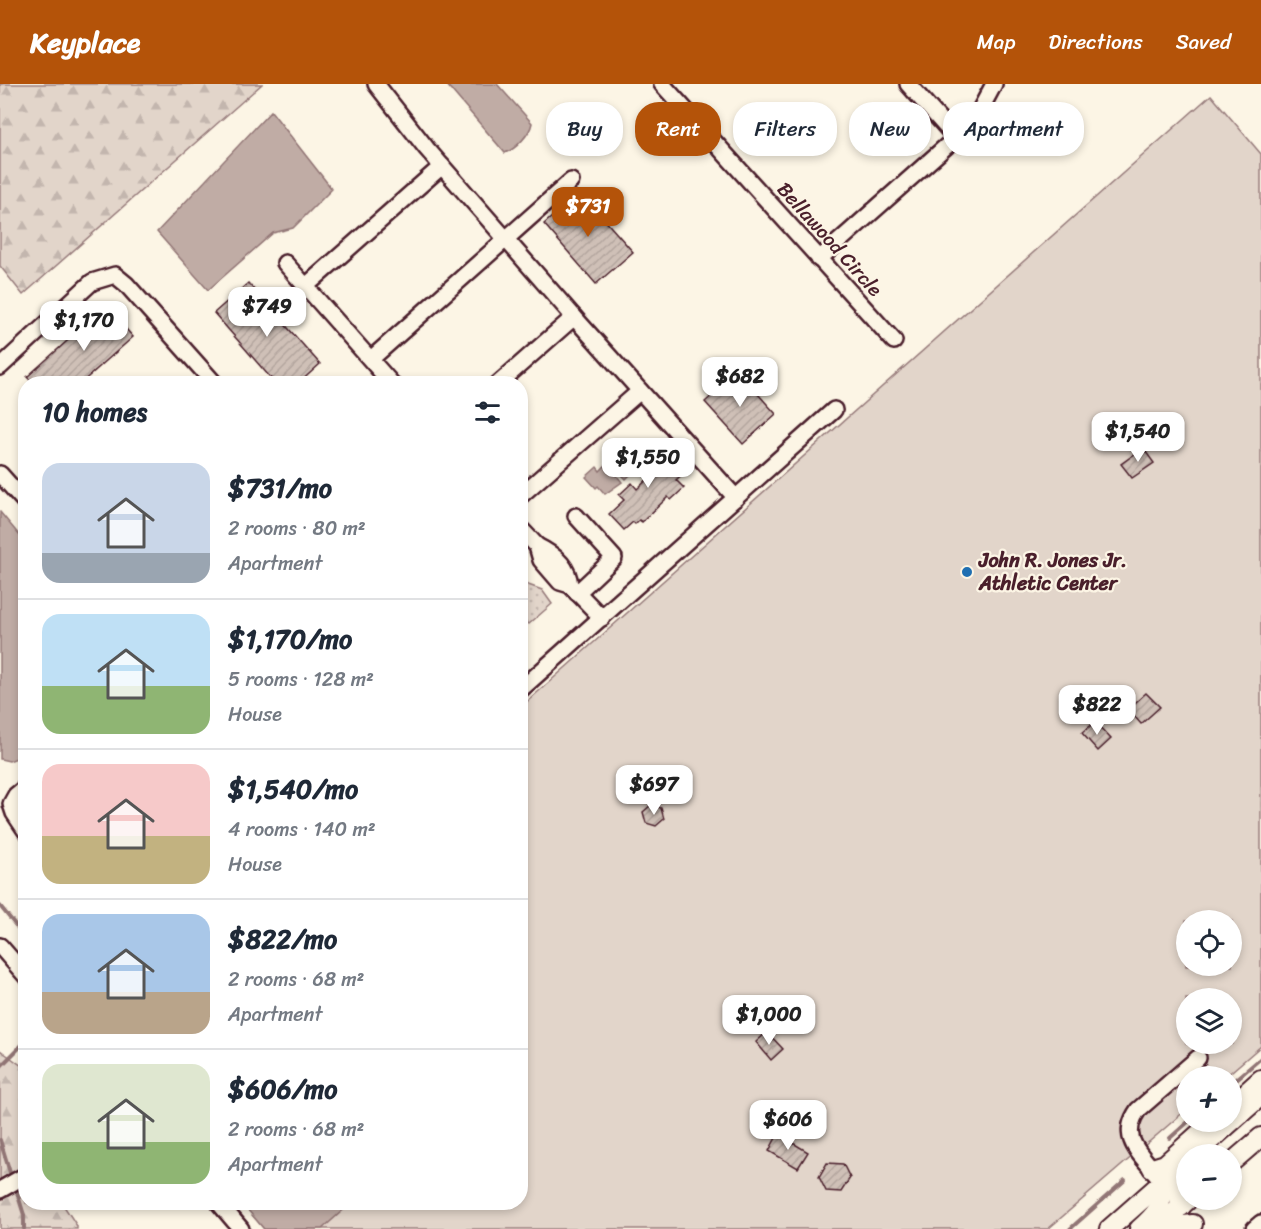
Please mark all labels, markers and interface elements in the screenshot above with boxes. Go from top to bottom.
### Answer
text: Keyplace [30,18,140,67]
text: Map [977,23,1015,61]
text: Directions [1048,23,1143,61]
text: Saved [1176,23,1231,61]
chip: Buy [546,102,623,156]
chip: Rent [635,102,721,156]
chip: Filters [733,102,837,156]
chip: New [849,102,931,156]
chip: Apartment [943,102,1084,156]
street label: Bellawood Circle [768,174,892,305]
pin: $731 [552,187,624,238]
text: $731 [566,189,610,224]
pin: $749 [231,287,303,338]
text: $749 [242,289,292,324]
pin: $1,170 [35,301,133,352]
text: $1,170 [54,303,114,338]
pin: $682 [704,357,776,408]
text: $682 [716,359,764,394]
text: 10 homes [42,389,147,435]
icon: filters [471,396,504,429]
pin: $1,540 [1089,412,1187,463]
text: $1,540 [1106,414,1170,449]
pin: $1,550 [599,438,697,489]
text: $1,550 [616,440,680,475]
text: $731/mo [228,465,332,511]
icon: home [90,487,162,559]
text: 2 rooms · 80 m² [228,511,366,546]
place label: John R. Jones Jr. Athletic Center [978,543,1127,601]
text: Apartment [228,546,322,581]
marker: John R. Jones Jr. Athletic Center [960,565,974,579]
text: $1,170/mo [228,616,352,662]
icon: home [90,638,162,710]
text: 5 rooms · 128 m² [228,662,374,697]
pin: $822 [1061,685,1133,736]
text: $822 [1073,687,1121,722]
text: House [228,697,282,732]
pin: $697 [618,765,690,816]
text: $1,540/mo [228,766,358,812]
text: $697 [630,767,678,802]
icon: home [90,788,162,860]
text: 4 rooms · 140 m² [228,812,376,847]
text: House [228,847,282,882]
map controls [1176,910,1242,1210]
button: locate [1176,910,1242,976]
text: $822/mo [228,916,337,962]
icon: home [90,938,162,1010]
text: 2 rooms · 68 m² [228,962,364,997]
button: layers [1176,988,1242,1054]
pin: $1,000 [720,995,818,1046]
text: Apartment [228,997,322,1032]
text: $1,000 [736,997,802,1032]
text: $606/mo [228,1066,338,1112]
button: + [1176,1066,1242,1132]
icon: home [90,1088,162,1160]
pin: $606 [752,1100,824,1151]
text: $606 [764,1102,812,1137]
text: 2 rooms · 68 m² [228,1112,364,1147]
button: − [1176,1144,1242,1210]
text: Apartment [228,1147,322,1182]

